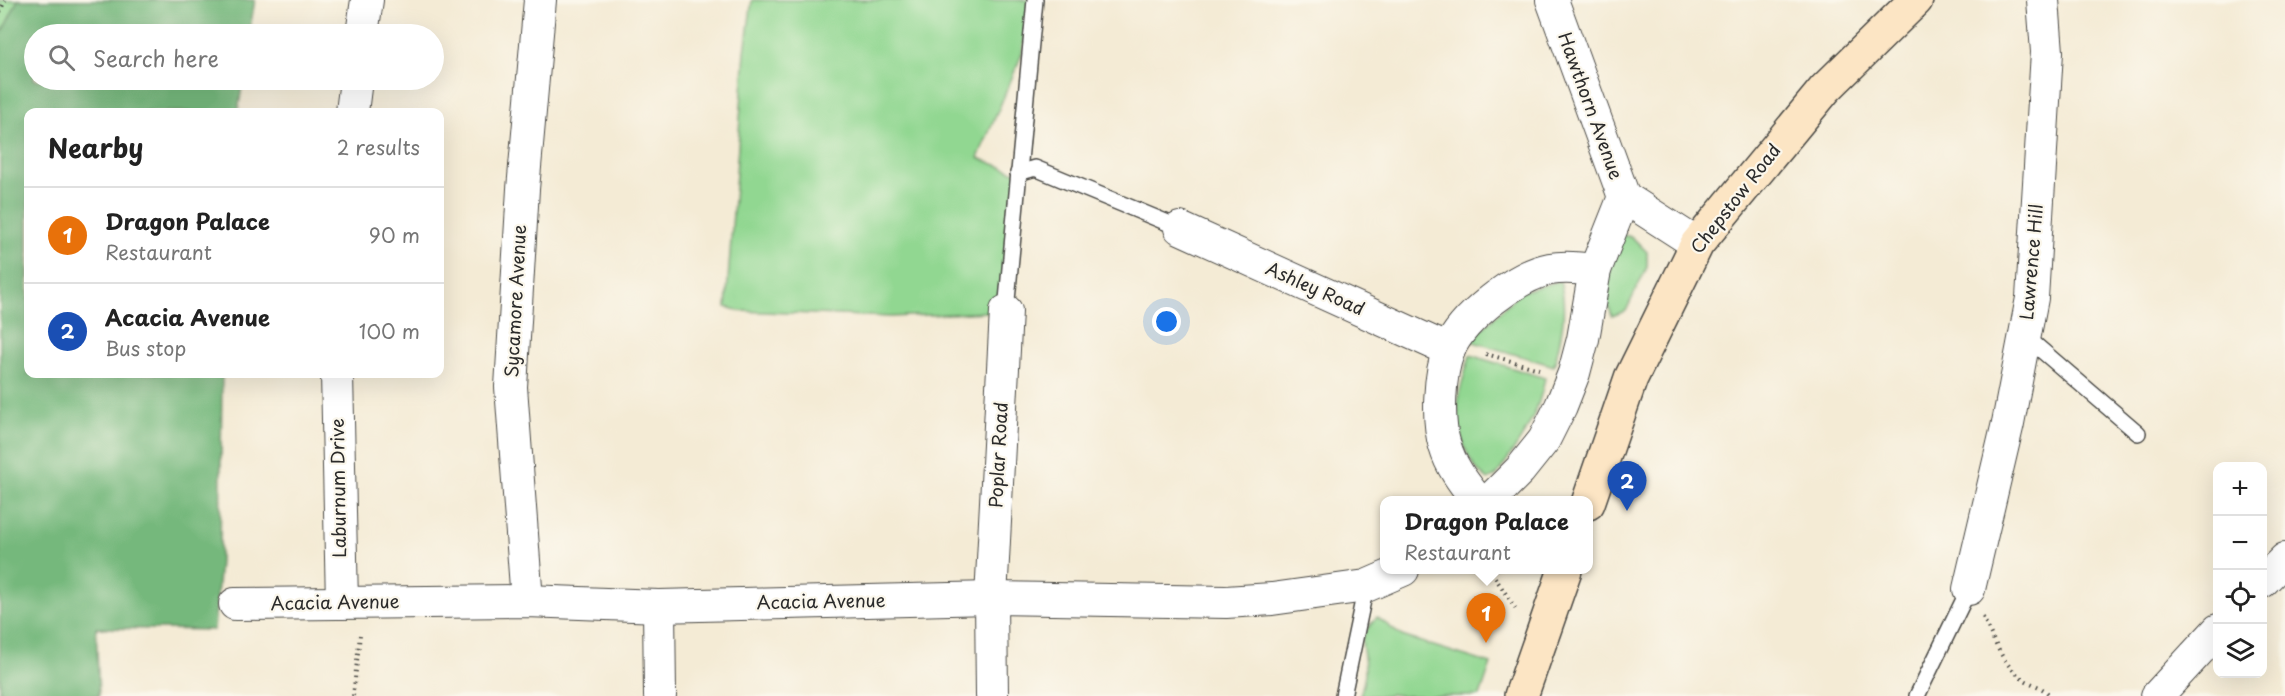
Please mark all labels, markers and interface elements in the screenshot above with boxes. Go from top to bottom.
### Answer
search box [24,24,444,90]
street label: Hawthorn Avenue [1552,28,1631,183]
icon: search [45,41,78,74]
text: Search here [93,41,219,74]
text: Nearby [48,128,143,167]
text: 2 results [337,132,420,162]
street label: Chepstow Road [1683,137,1787,259]
street label: Lawrence Hill [2012,203,2049,321]
text: Dragon Palace [105,204,270,237]
text: 1 [63,220,72,250]
text: 90 m [369,220,420,250]
street label: Sycamore Avenue [497,224,532,378]
text: Restaurant [105,237,212,267]
street label: Ashley Road [1262,254,1369,321]
text: Acacia Avenue [105,300,270,333]
your location [1152,307,1181,336]
text: 2 [60,316,75,346]
text: 100 m [359,316,420,346]
text: Bus stop [105,333,186,363]
street label: Poplar Road [981,401,1014,509]
street label: Laburnum Drive [323,418,352,558]
pin: 2 [1608,462,1646,511]
map controls [2213,462,2267,678]
button: + [2213,462,2267,516]
popup [1380,496,1593,574]
text: Dragon Palace [1404,504,1569,537]
button: − [2213,516,2267,570]
text: Restaurant [1404,537,1511,567]
button: locate [2213,570,2267,624]
street label: Acacia Avenue [756,586,886,615]
street label: Acacia Avenue [270,587,400,616]
pin: 1 [1466,594,1506,643]
button: layers [2213,624,2267,678]

